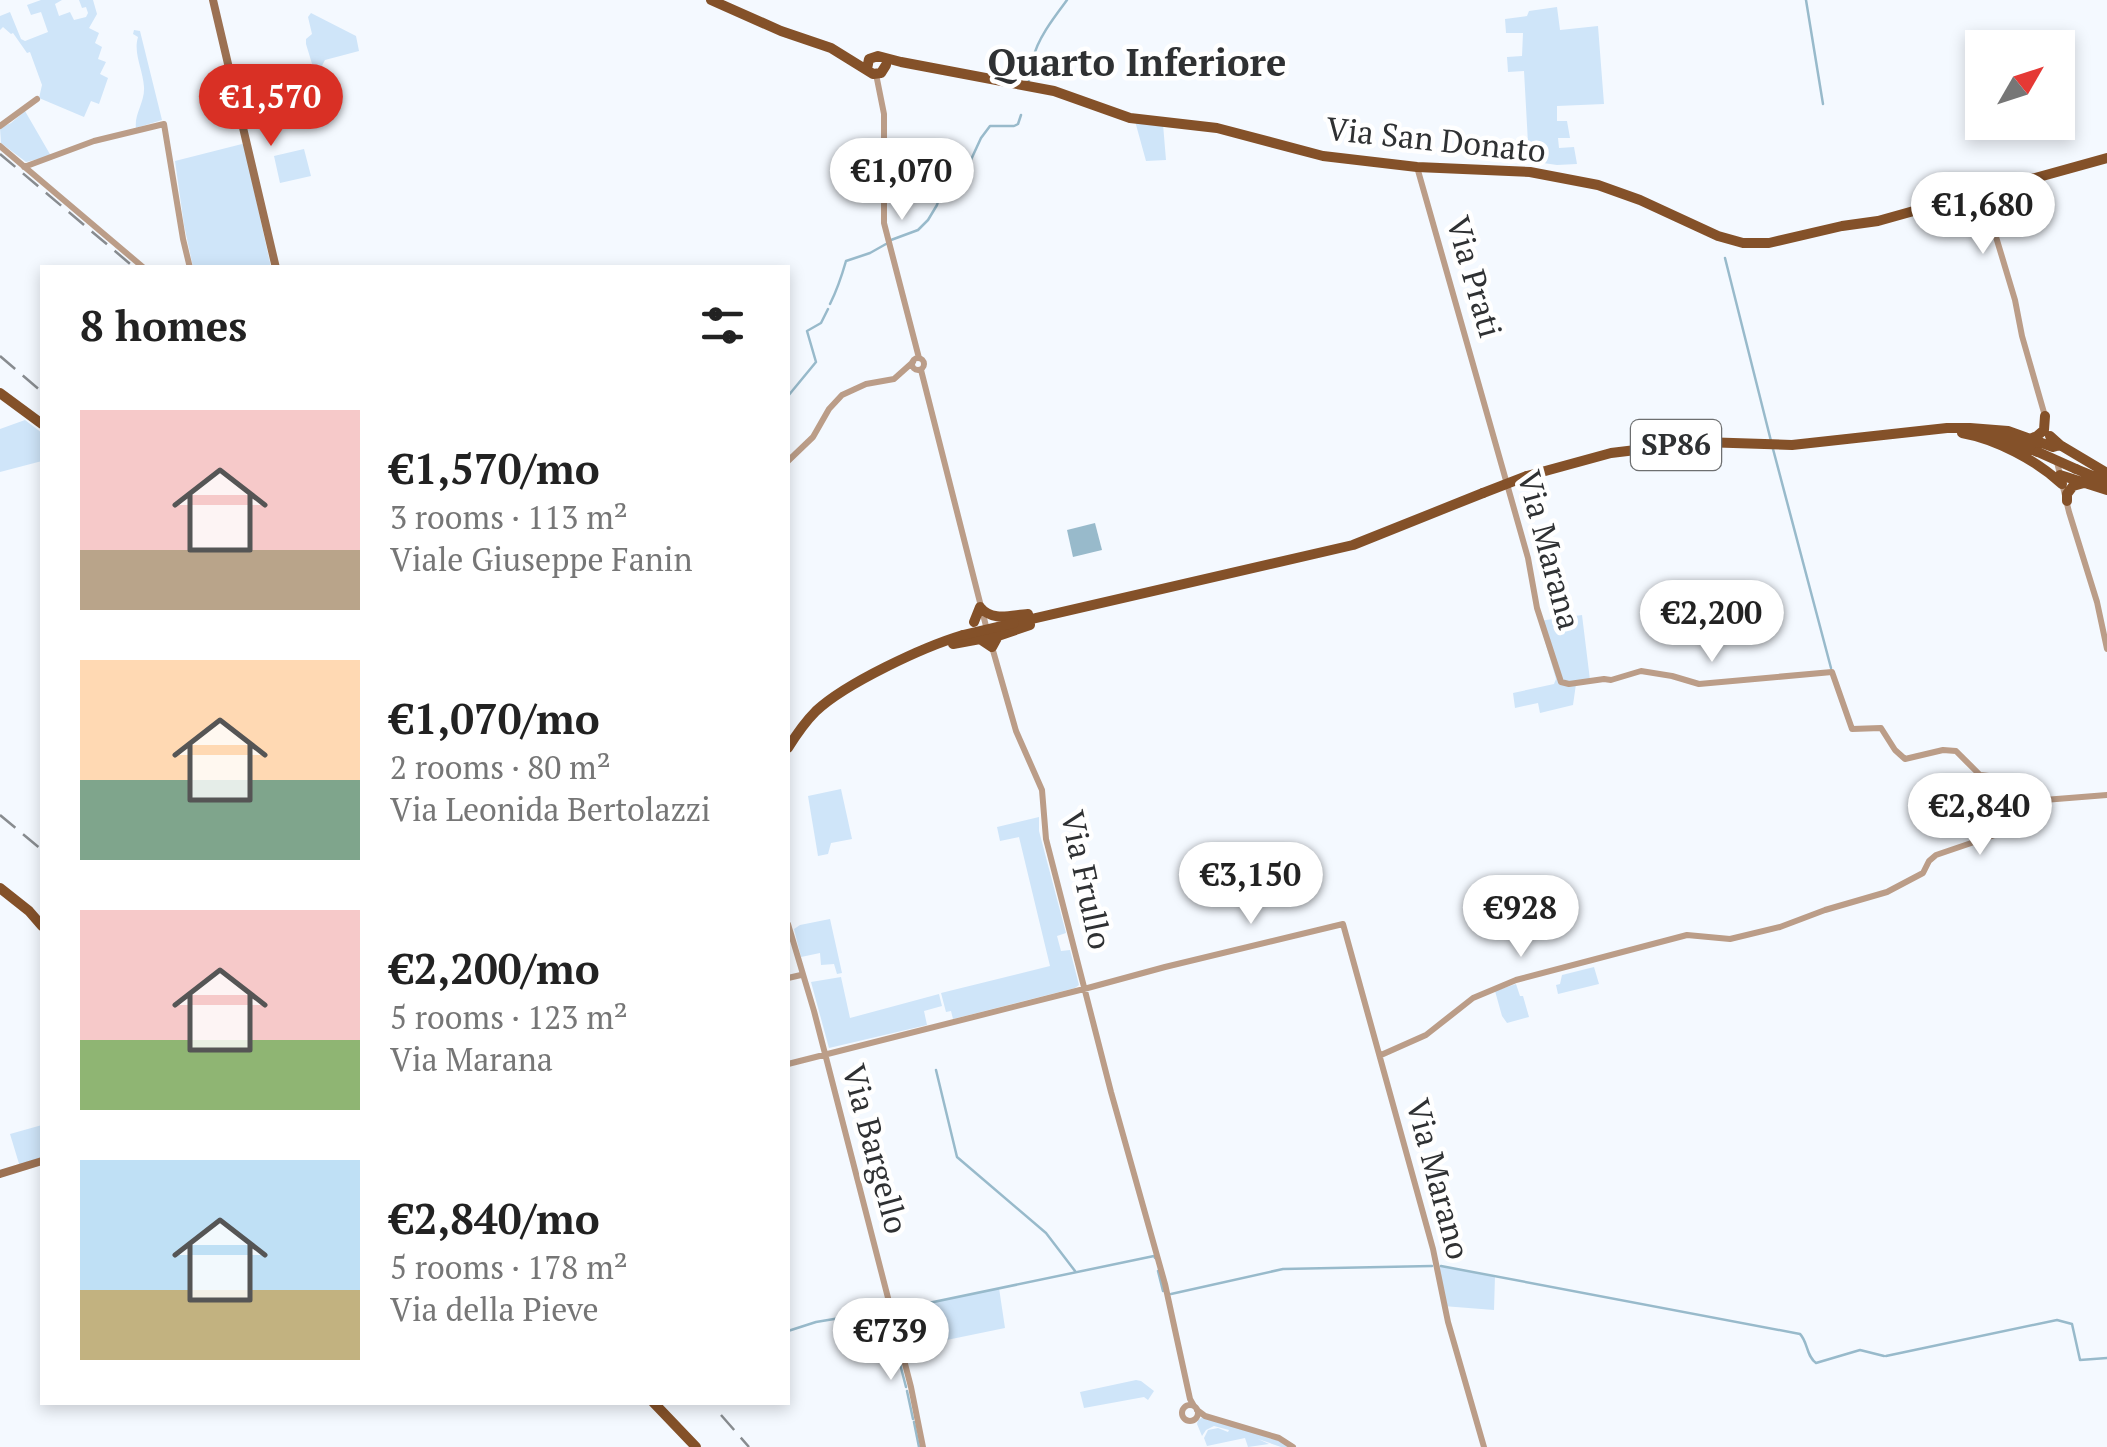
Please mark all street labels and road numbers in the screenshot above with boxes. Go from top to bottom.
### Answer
street label: Via San Donato [1324,107,1548,171]
street label: Via Prati [1438,211,1512,342]
road number: SP86 [1631,420,1721,470]
street label: Via Marana [1509,466,1591,634]
street label: Via Frullo [1052,807,1122,953]
street label: Via Bargello [833,1060,919,1238]
street label: Via Marano [1397,1094,1481,1264]

